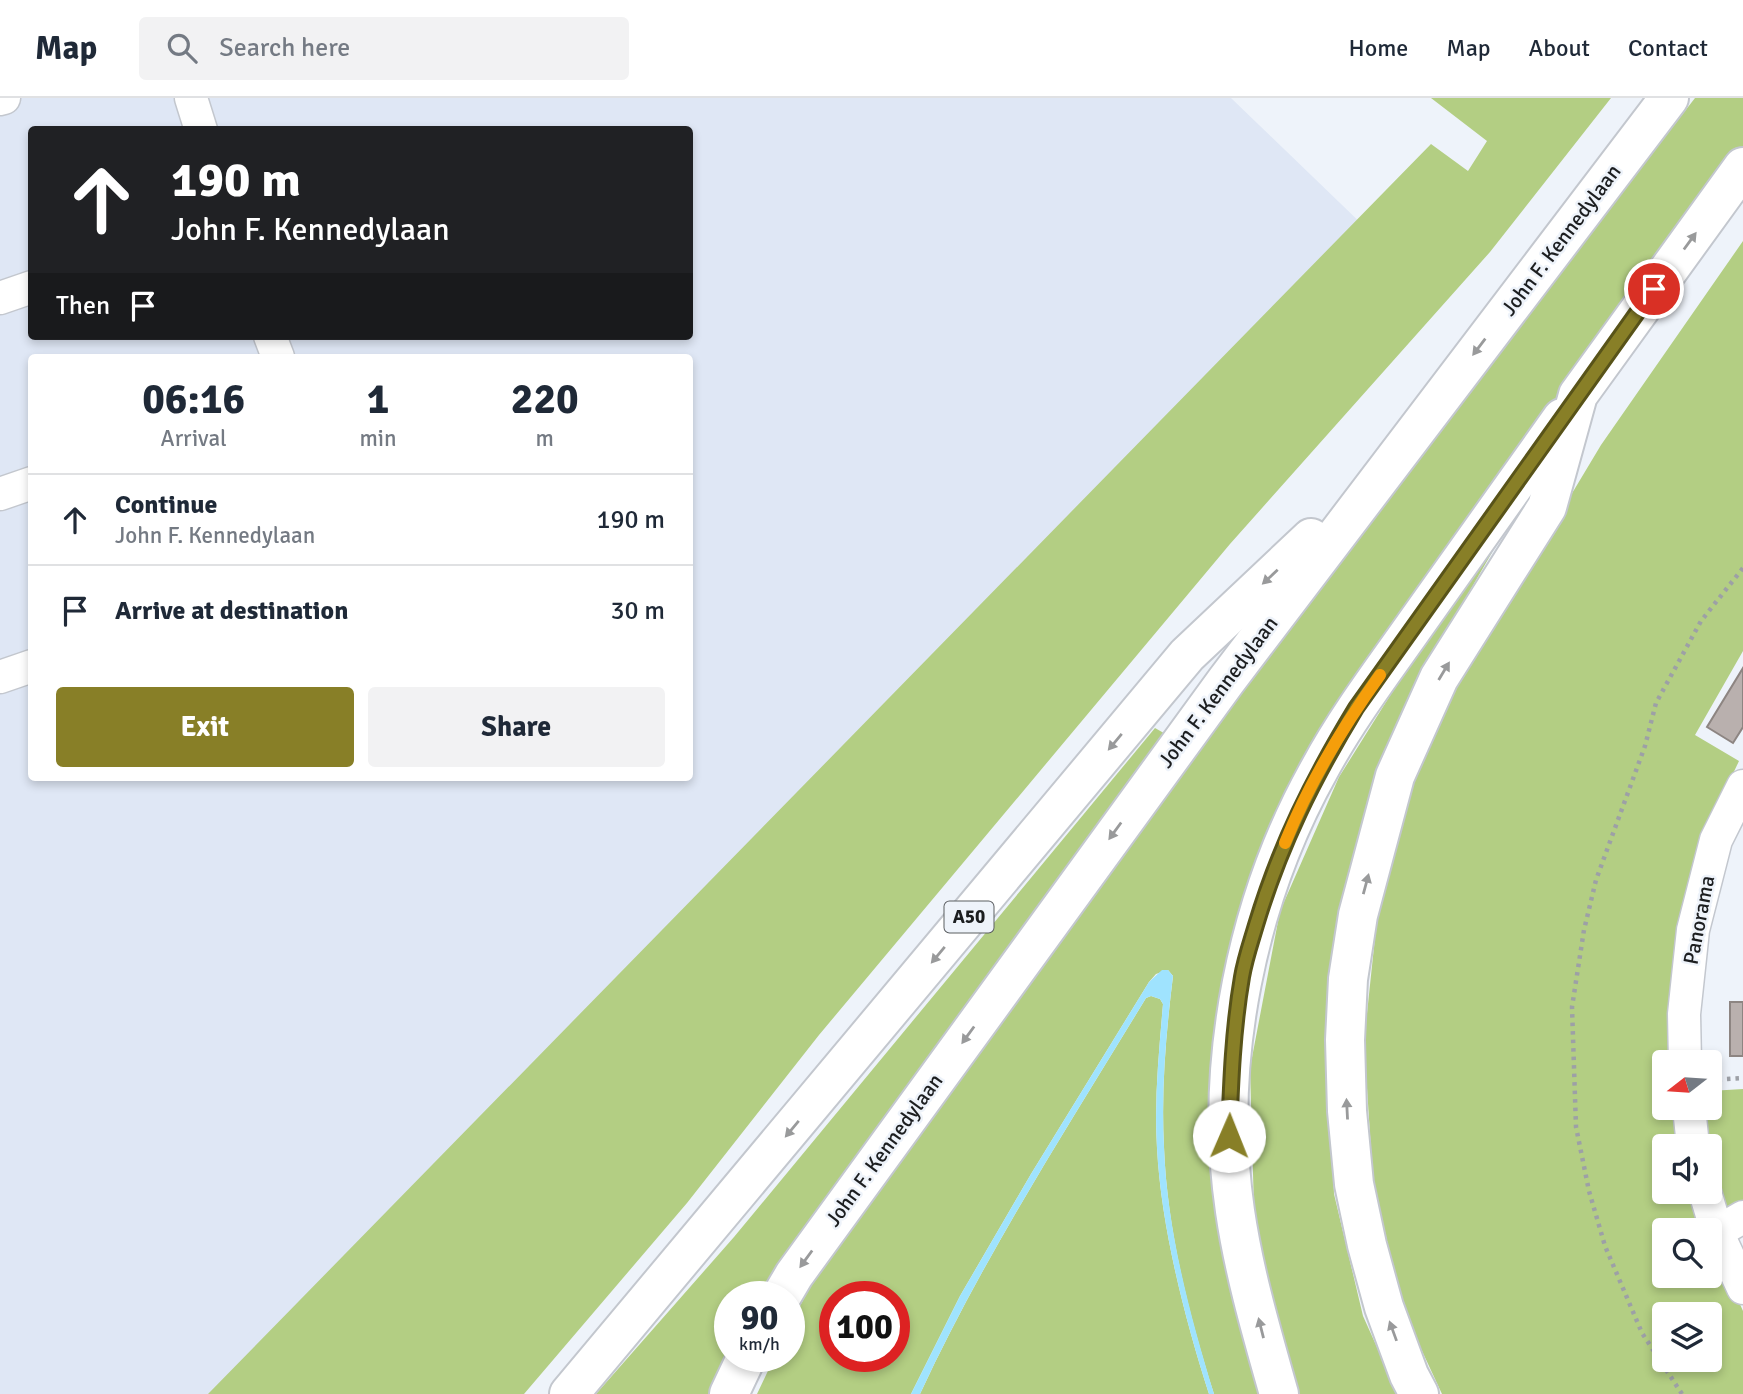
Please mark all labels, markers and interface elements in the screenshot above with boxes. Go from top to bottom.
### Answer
search box [139,17,629,80]
text: Map [35,28,97,69]
icon: search [163,29,201,67]
text: Search here [219,32,350,64]
text: Home [1348,33,1408,63]
text: Map [1446,33,1491,63]
text: About [1529,33,1590,63]
text: Contact [1628,33,1708,63]
text: 190 m [171,150,301,210]
icon: ahead [56,154,147,245]
street label: John F. Kennedylaan [1496,159,1626,321]
text: John F. Kennedylaan [171,210,450,249]
one-way arrow [1683,231,1697,250]
pin [1624,259,1684,319]
icon: arrive [1635,270,1673,308]
icon: arrive [124,287,162,325]
text: Then [56,290,110,322]
one-way arrow [1473,338,1487,356]
text: 06:16 [142,374,245,425]
text: 1 [367,374,389,425]
text: 220 [511,374,579,425]
text: Arrival [161,424,227,453]
text: min [359,424,397,453]
text: m [536,424,554,453]
text: Continue [115,489,217,521]
icon: ahead [56,501,94,539]
text: 190 m [596,504,665,536]
text: John F. Kennedylaan [115,521,315,550]
one-way arrow [1262,568,1279,584]
icon: arrive [56,592,94,630]
text: Arrive at destination [115,595,348,627]
text: 30 m [610,595,665,627]
street label: John F. Kennedylaan [1153,611,1283,773]
one-way arrow [1438,661,1450,680]
button: Exit [56,687,354,767]
button: Share [368,687,665,767]
one-way arrow [1107,733,1123,751]
one-way arrow [1109,822,1123,840]
one-way arrow [1361,872,1372,894]
street label: Panorama [1678,873,1720,967]
road number: A50 [944,902,993,932]
one-way arrow [931,946,946,963]
one-way arrow [961,1026,975,1044]
north arrow [1652,1050,1722,1120]
map controls [1652,1050,1722,1372]
street label: John F. Kennedylaan [820,1068,948,1232]
one-way arrow [1341,1098,1352,1120]
position arrow [1192,1099,1266,1173]
one-way arrow [785,1120,800,1138]
button: sound [1652,1134,1722,1204]
button: search [1652,1218,1722,1288]
one-way arrow [799,1250,813,1268]
speed limit sign: 100 [819,1281,910,1372]
text: 90 [741,1296,778,1339]
button: layers [1652,1302,1722,1372]
one-way arrow [1255,1317,1266,1339]
one-way arrow [1387,1320,1398,1341]
text: km/h [739,1333,780,1355]

